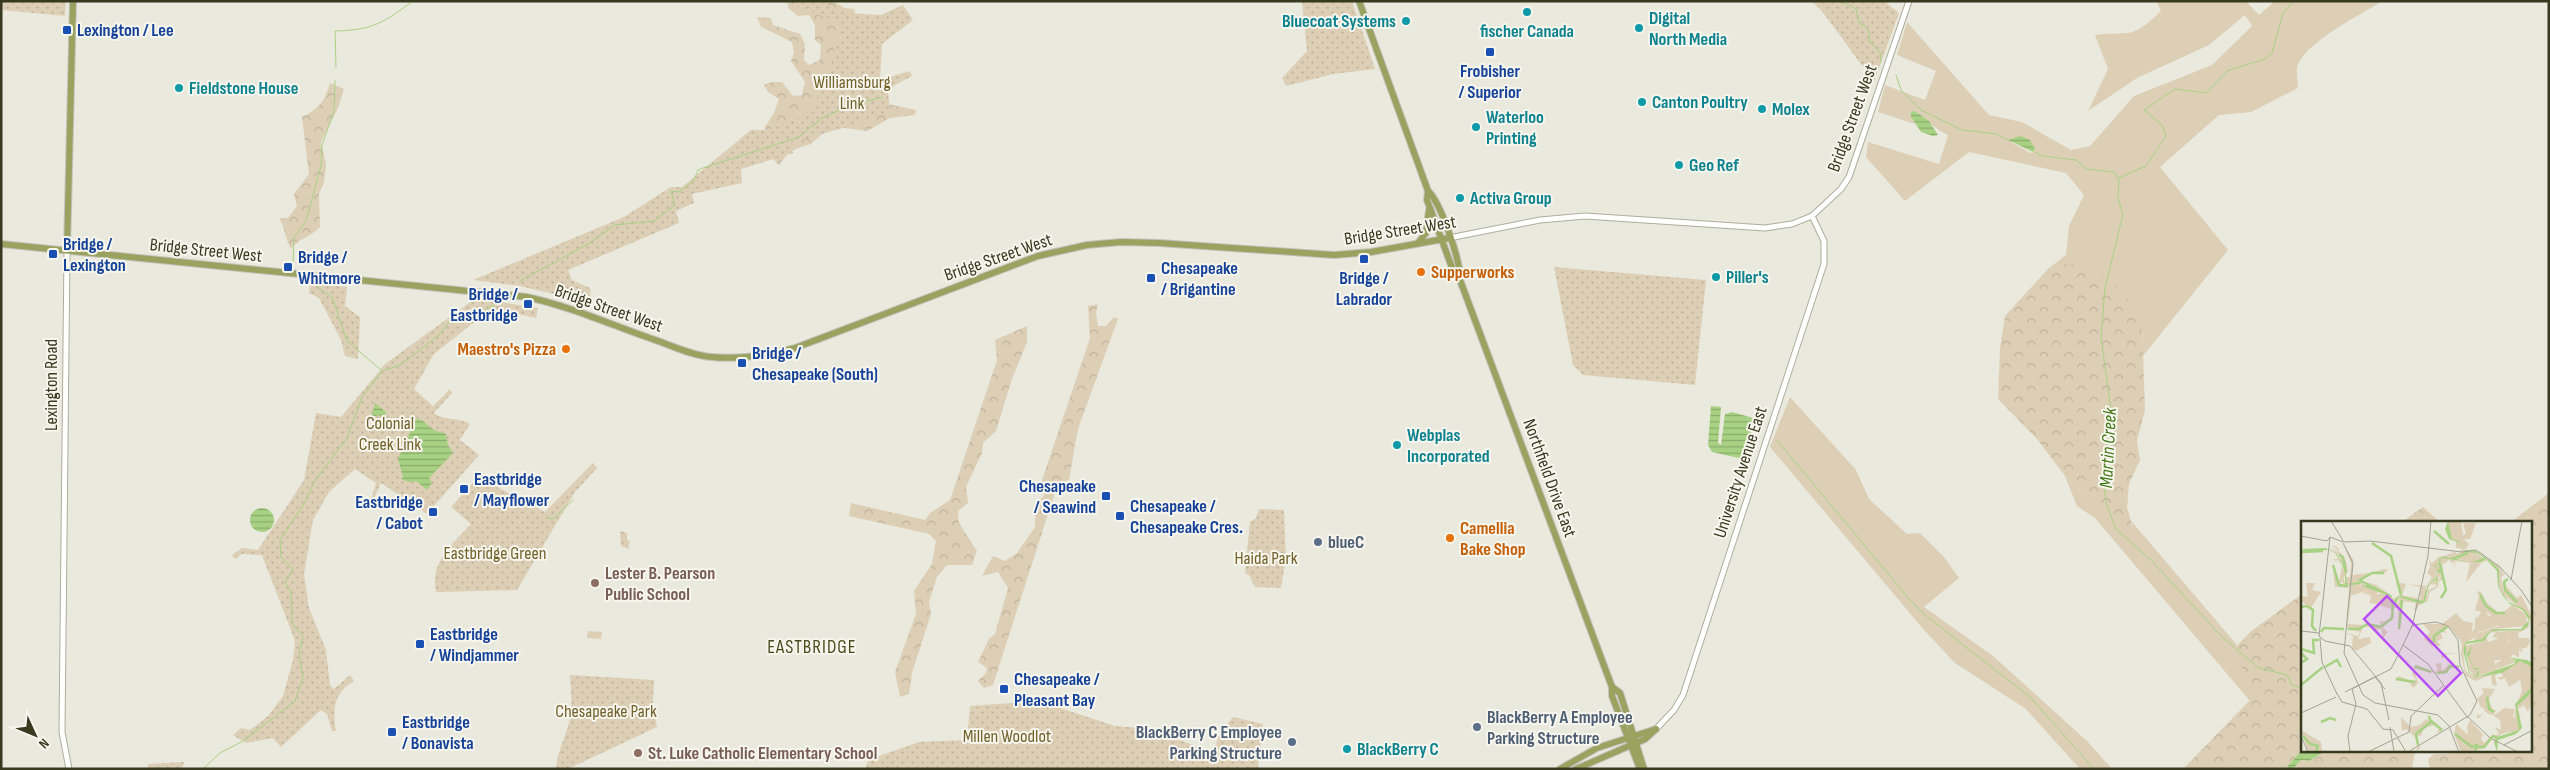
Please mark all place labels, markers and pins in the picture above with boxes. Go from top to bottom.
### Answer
marker: fischer Canada [1521,6,1533,18]
place label: Digital North Media [1649,8,1727,50]
place label: Bluecoat Systems [1282,11,1396,32]
marker: Bluecoat Systems [1400,15,1412,27]
place label: Lexington / Lee [77,20,174,41]
place label: fischer Canada [1480,21,1574,42]
marker: Digital North Media [1633,22,1645,34]
marker: Lexington / Lee [61,24,73,36]
marker: Frobisher / Superior [1484,46,1496,58]
place label: Frobisher / Superior [1459,61,1522,103]
place label: Fieldstone House [189,78,298,99]
marker: Fieldstone House [173,82,185,94]
place label: Canton Poultry [1652,92,1748,113]
marker: Canton Poultry [1636,96,1648,108]
place label: Molex [1772,99,1810,120]
marker: Molex [1756,103,1768,115]
place label: Waterloo Printing [1486,107,1544,149]
marker: Waterloo Printing [1470,121,1482,133]
place label: Geo Ref [1689,155,1739,176]
marker: Geo Ref [1673,159,1685,171]
place label: Activa Group [1469,188,1552,209]
marker: Activa Group [1454,192,1466,204]
place label: Bridge / Lexington [63,234,126,276]
place label: Bridge / Whitmore [298,247,361,289]
marker: Bridge / Lexington [47,248,59,260]
marker: Bridge / Labrador [1358,253,1370,265]
place label: Chesapeake / Brigantine [1161,258,1238,300]
marker: Bridge / Whitmore [282,261,294,273]
place label: Supperworks [1431,262,1515,283]
marker: Supperworks [1415,266,1427,278]
place label: Piller's [1726,267,1769,288]
place label: Bridge / Labrador [1336,268,1393,310]
marker: Piller's [1710,271,1722,283]
marker: Chesapeake / Brigantine [1145,272,1157,284]
place label: Bridge / Eastbridge [450,284,518,326]
marker: Bridge / Eastbridge [522,298,534,310]
place label: Maestro's Pizza [458,339,556,360]
marker: Maestro's Pizza [560,343,572,355]
place label: Bridge / Chesapeake (South) [752,343,878,385]
marker: Bridge / Chesapeake (South) [736,357,748,369]
place label: Webplas Incorporated [1407,425,1490,467]
marker: Webplas Incorporated [1391,439,1403,451]
place label: Eastbridge / Mayflower [474,469,550,511]
place label: Chesapeake / Seawind [1019,476,1096,518]
marker: Eastbridge / Mayflower [458,483,470,495]
marker: Chesapeake / Seawind [1100,490,1112,502]
place label: Eastbridge / Cabot [355,492,423,534]
place label: Chesapeake / Chesapeake Cres. [1130,496,1243,538]
marker: Eastbridge / Cabot [427,506,439,518]
marker: Chesapeake / Chesapeake Cres. [1114,510,1126,522]
place label: Camellia Bake Shop [1460,518,1526,560]
place label: blueC [1328,532,1364,553]
marker: Camellia Bake Shop [1444,532,1456,544]
marker: blueC [1312,536,1324,548]
place label: Lester B. Pearson Public School [605,563,715,605]
marker: Lester B. Pearson Public School [589,577,601,589]
place label: Eastbridge / Windjammer [430,624,519,666]
marker: Eastbridge / Windjammer [414,638,426,650]
place label: Chesapeake / Pleasant Bay [1014,669,1100,711]
marker: Chesapeake / Pleasant Bay [998,683,1010,695]
place label: BlackBerry A Employee Parking Structure [1487,707,1633,749]
place label: Eastbridge / Bonavista [402,712,474,754]
marker: BlackBerry A Employee Parking Structure [1471,721,1483,733]
place label: BlackBerry C Employee Parking Structure [1136,722,1282,764]
marker: Eastbridge / Bonavista [386,726,398,738]
marker: BlackBerry C Employee Parking Structure [1286,736,1298,748]
place label: BlackBerry C [1357,739,1439,760]
place label: St. Luke Catholic Elementary School [648,743,877,764]
marker: BlackBerry C [1341,743,1353,755]
marker: St. Luke Catholic Elementary School [632,747,644,759]

